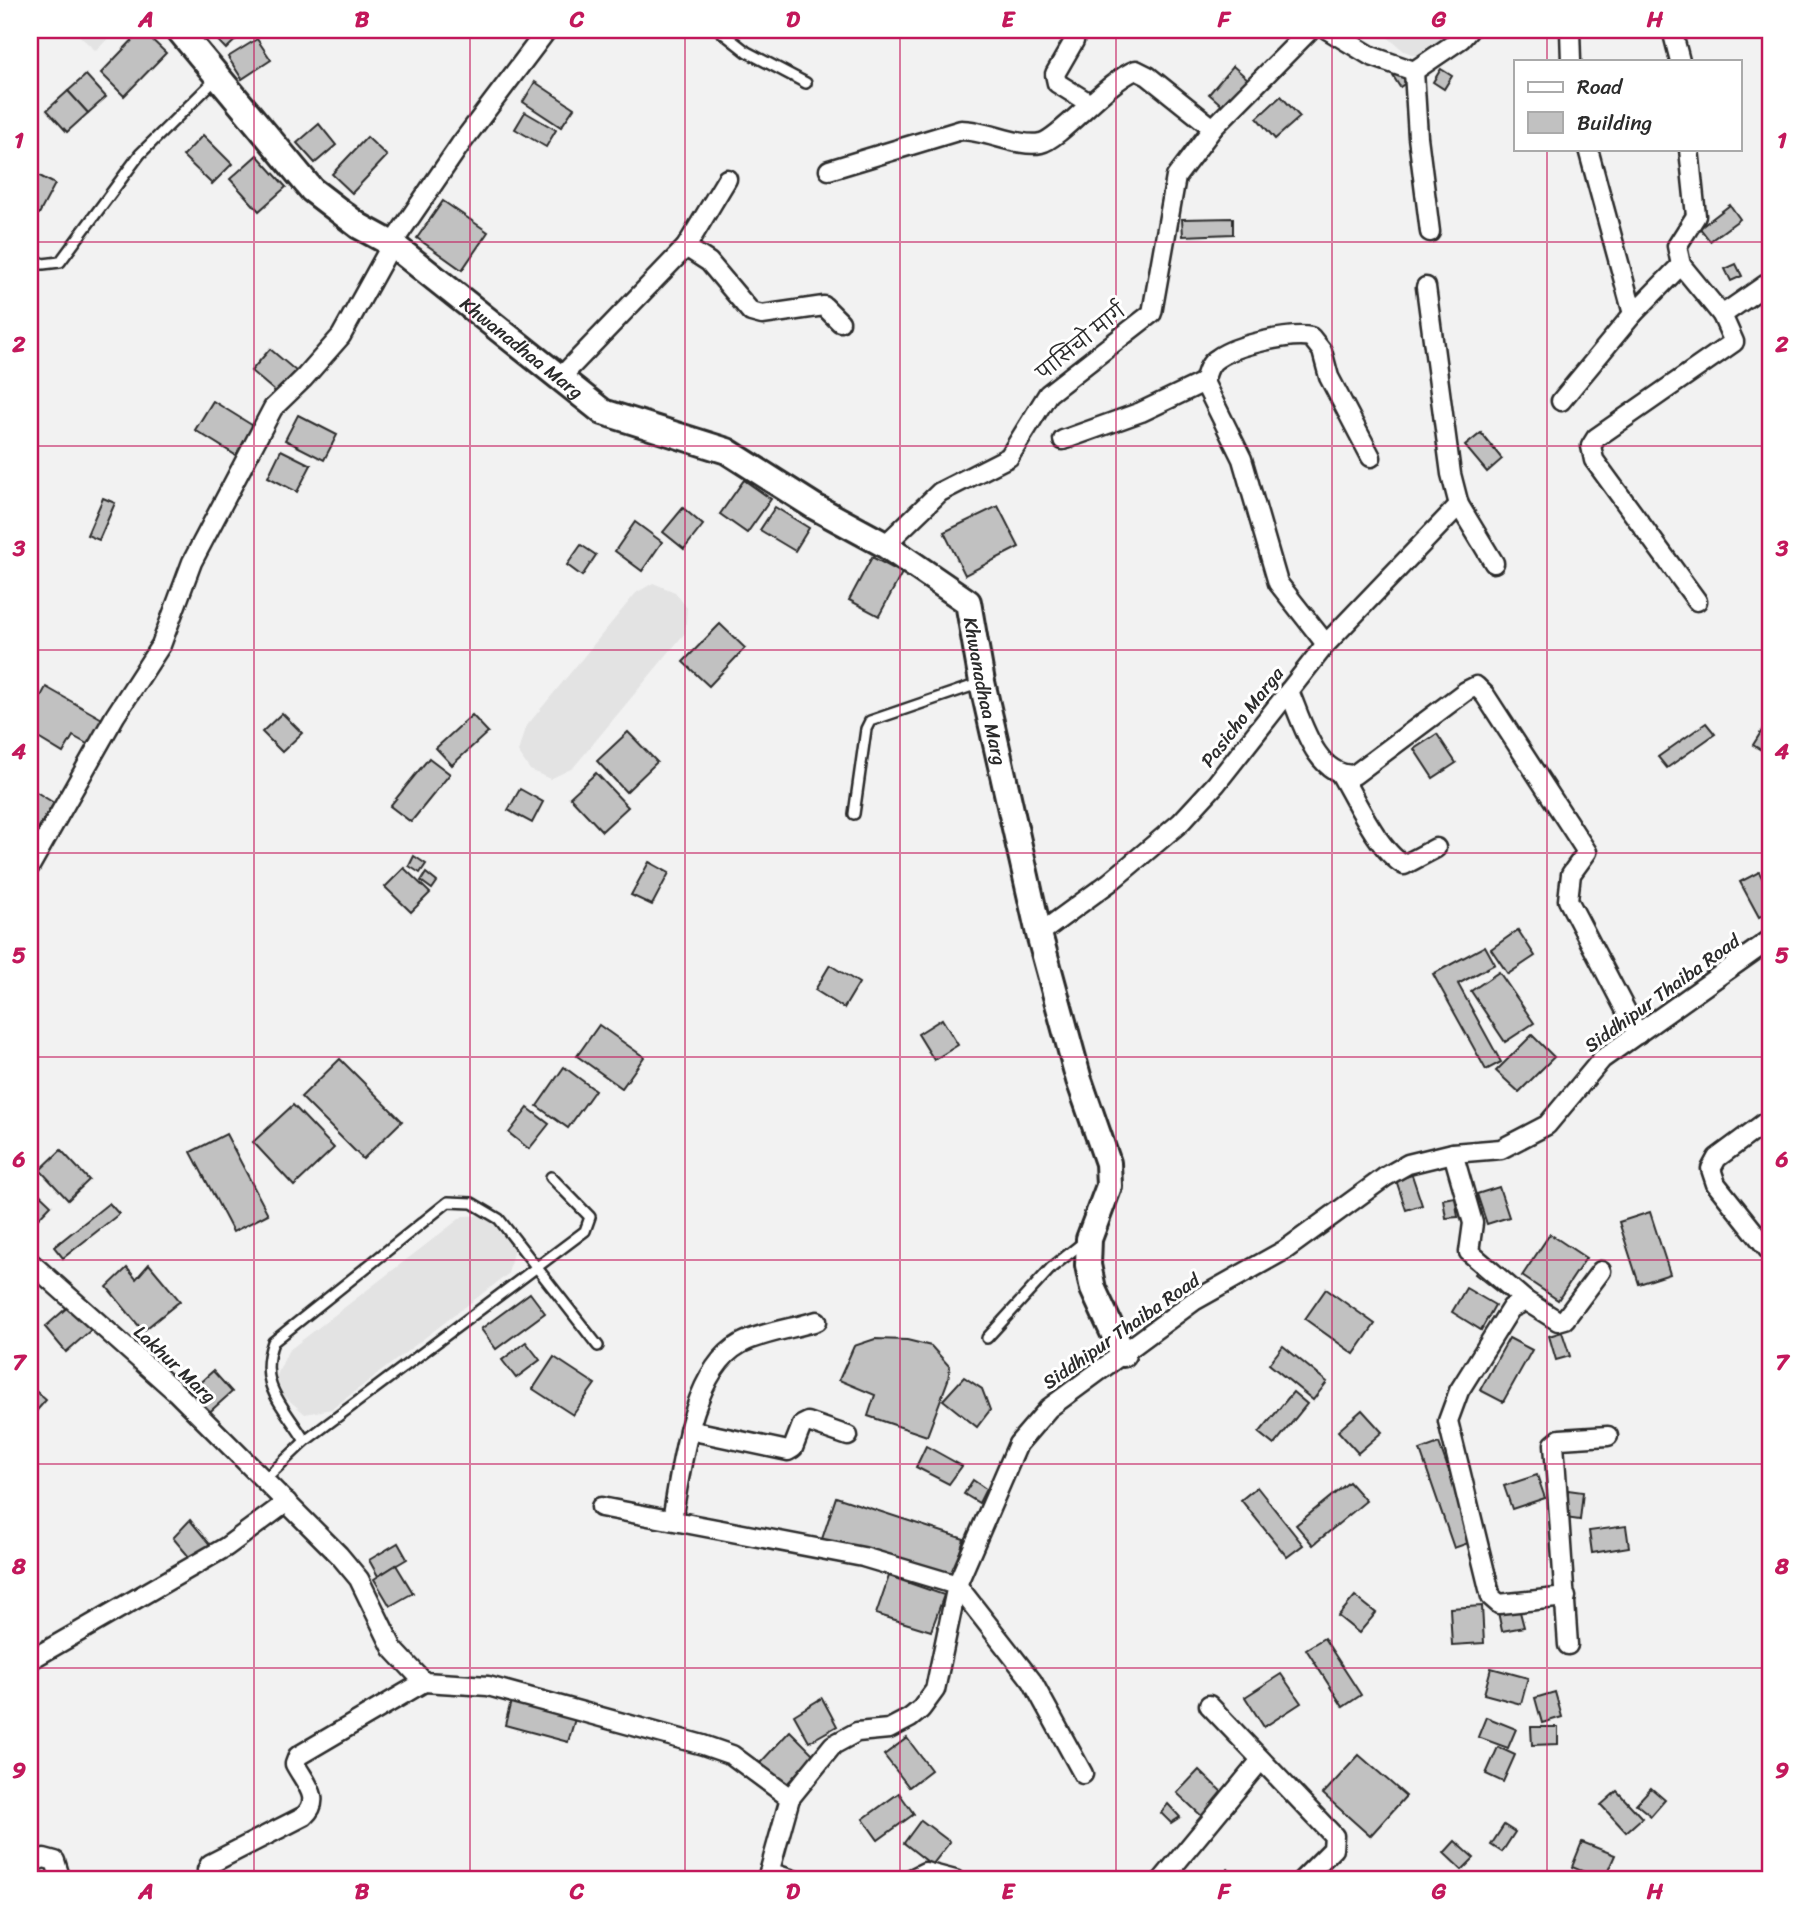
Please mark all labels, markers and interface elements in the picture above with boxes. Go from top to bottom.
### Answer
text: A [137,0,154,40]
text: B [355,0,370,40]
text: C [569,0,585,40]
text: D [786,0,801,40]
text: E [1002,0,1017,40]
text: F [1217,0,1232,40]
text: G [1431,0,1447,40]
text: H [1646,0,1664,40]
legend [1514,60,1742,150]
text: Road [1577,68,1624,106]
text: Building [1577,104,1653,142]
text: 1 [14,120,24,161]
text: 1 [1777,120,1787,161]
street label: Khwanadhaa Marg [453,288,591,408]
street label: पासिचो मार्ग [1028,294,1134,389]
text: 2 [11,324,26,365]
text: 2 [1774,324,1789,365]
text: 3 [12,528,26,569]
text: 3 [1775,528,1789,569]
street label: Khwanadhaa Marg [954,614,1017,769]
street label: Pasicho Marga [1192,659,1292,775]
text: 4 [11,731,27,772]
text: 4 [1774,731,1790,772]
street label: Siddhipur Thaiba Road [1577,924,1748,1061]
text: 5 [12,935,26,976]
text: 5 [1775,935,1789,976]
text: 6 [11,1139,26,1180]
text: 6 [1774,1139,1789,1180]
street label: Siddhipur Thaiba Road [1035,1263,1208,1398]
street label: Lakhur Marg [126,1317,224,1412]
text: 7 [12,1342,27,1383]
text: 7 [1775,1342,1790,1383]
text: 8 [11,1546,26,1587]
text: 8 [1774,1546,1789,1587]
text: 9 [12,1750,26,1791]
text: 9 [1775,1750,1789,1791]
text: A [137,1871,154,1910]
text: B [355,1871,370,1910]
text: C [569,1871,585,1910]
text: D [786,1871,801,1910]
text: E [1002,1871,1017,1910]
text: F [1217,1871,1232,1910]
text: G [1431,1871,1447,1910]
text: H [1646,1871,1664,1910]

